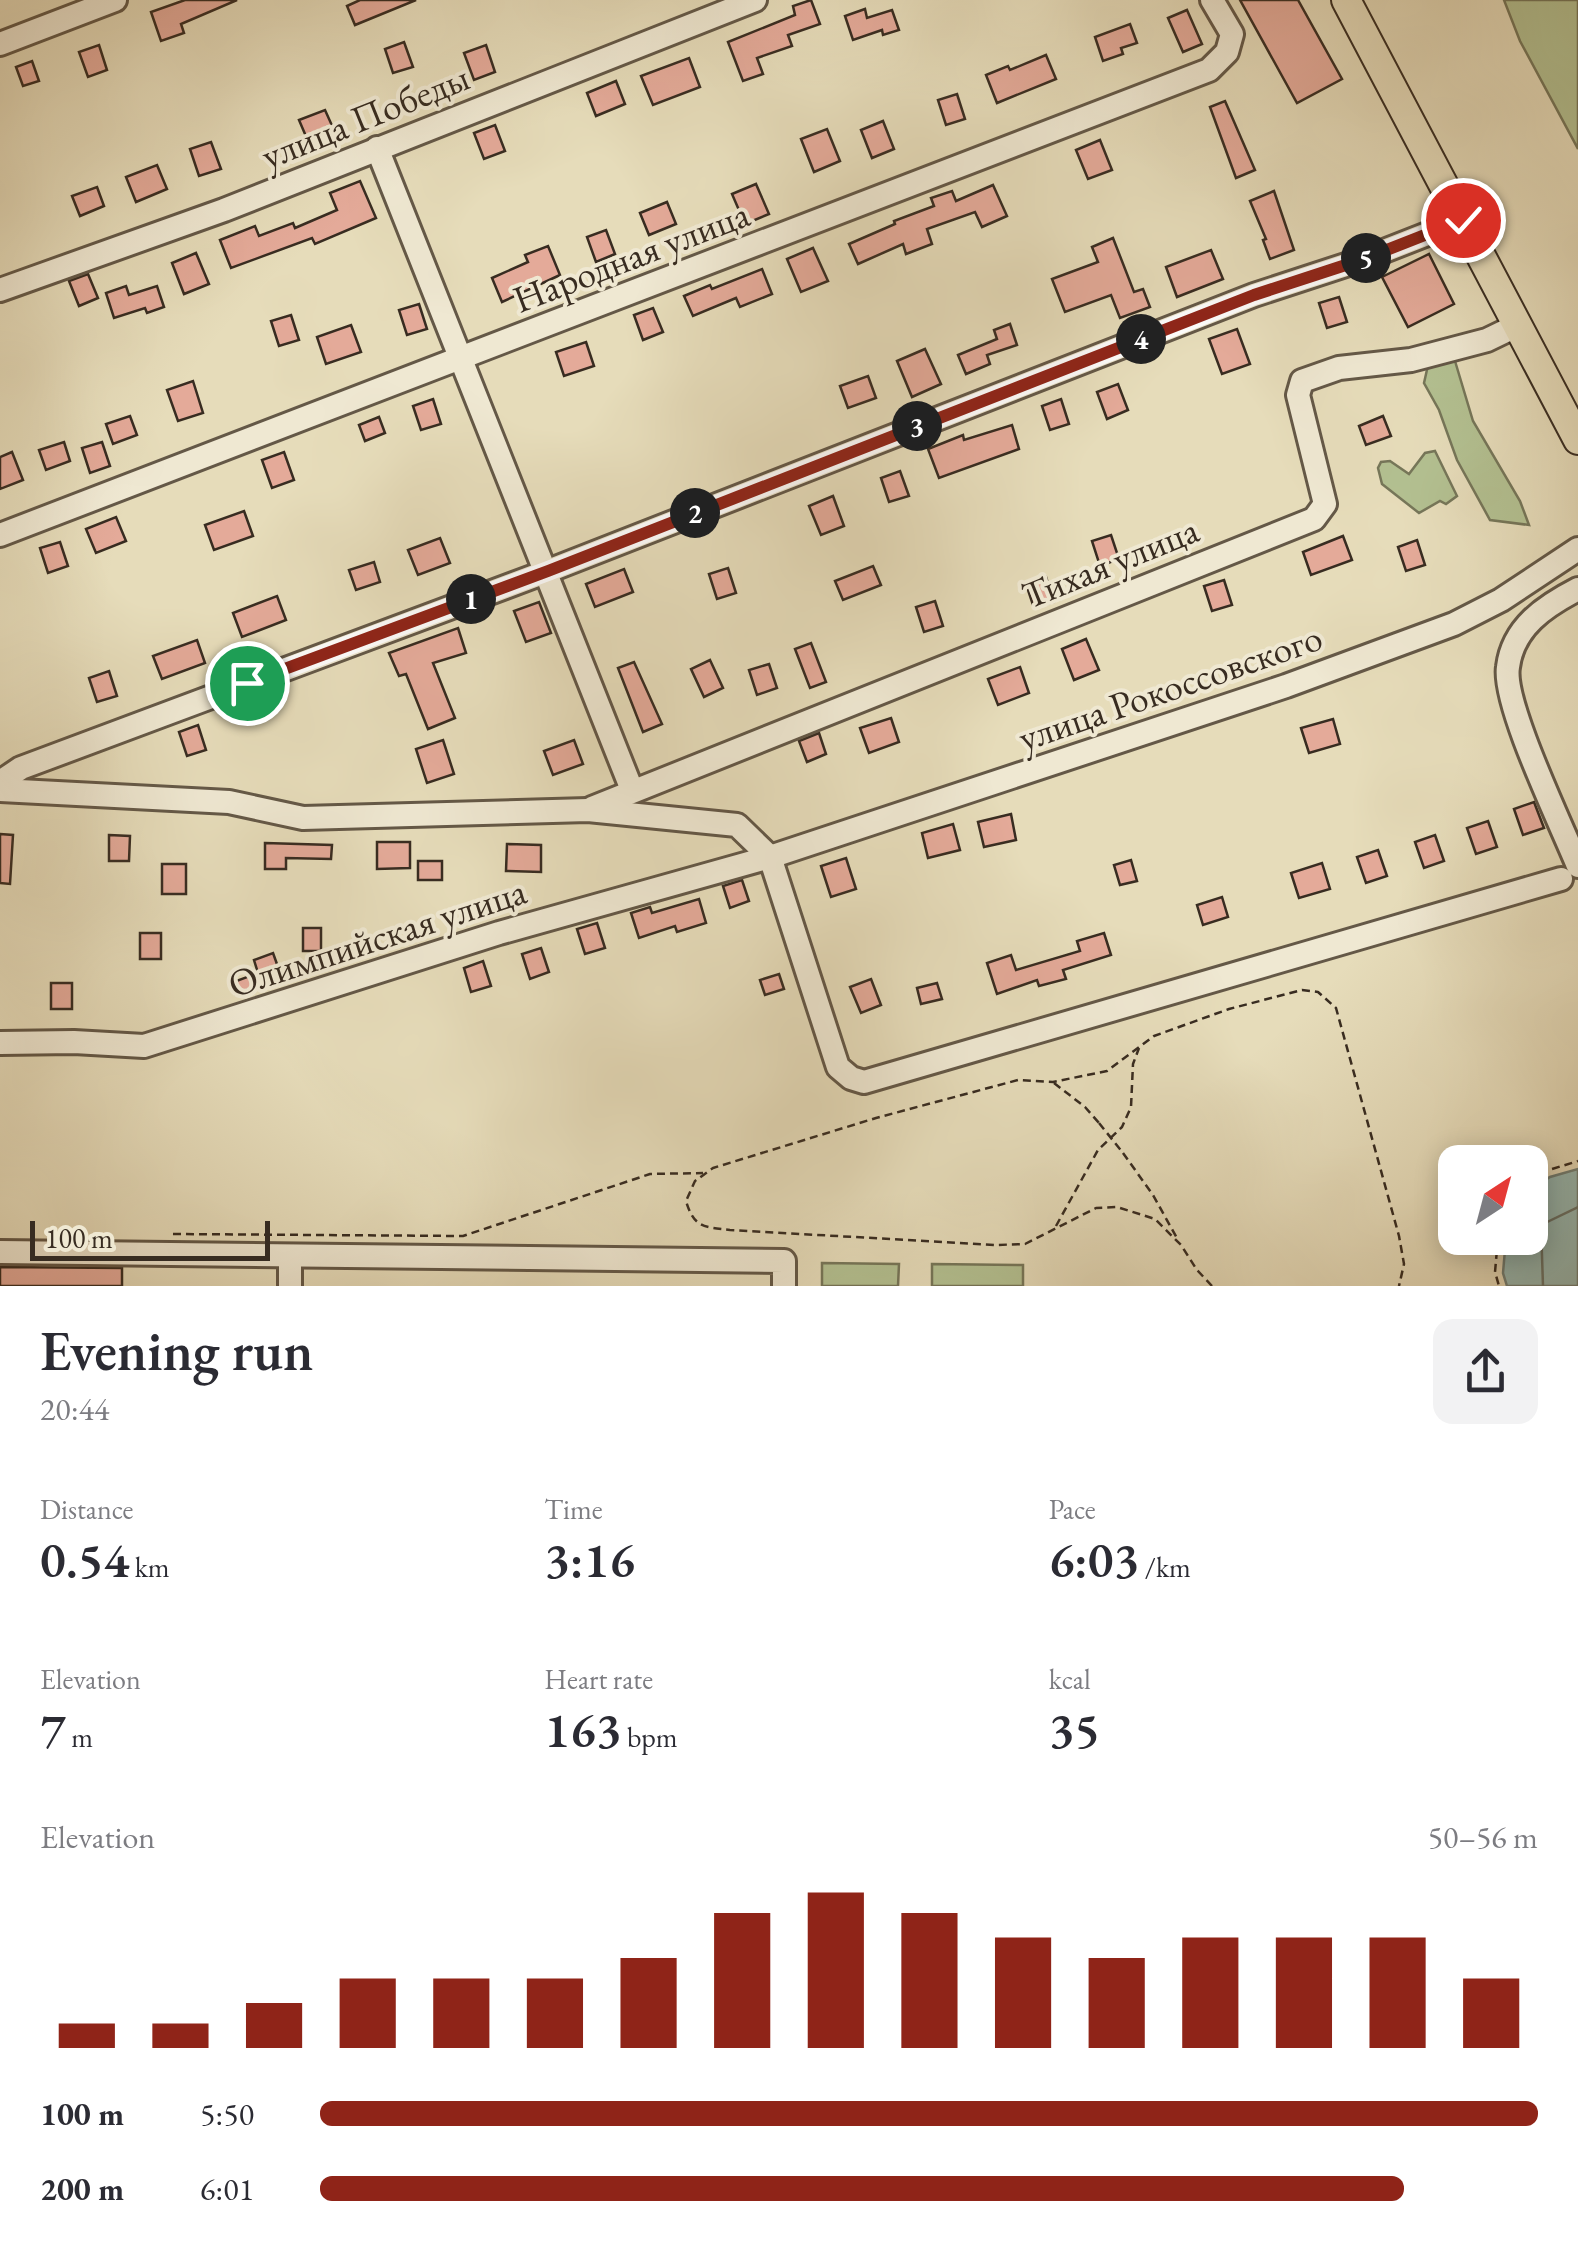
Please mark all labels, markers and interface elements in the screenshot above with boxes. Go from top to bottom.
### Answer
street label: улица Победы [254,52,476,180]
pin [1421,178,1506,263]
street label: Народная улица [506,188,757,324]
icon: check [1436,193,1491,248]
pin: 5 [1341,233,1391,283]
text: 5 [1359,240,1373,276]
pin: 4 [1116,314,1166,364]
text: 4 [1134,321,1148,357]
pin: 3 [892,401,942,451]
text: 3 [910,408,924,444]
pin: 2 [670,488,720,538]
text: 2 [688,495,702,531]
street label: Тихая улица [1015,504,1206,620]
pin: 1 [446,574,496,624]
text: 1 [464,581,478,617]
street label: улица Рокоссовского [1012,612,1328,762]
pin [205,641,290,726]
icon: arrive [220,656,275,711]
street label: Олимпийская улица [222,865,533,1008]
north arrow [1438,1145,1548,1255]
map controls [1438,1145,1548,1255]
scale bar [30,1216,270,1260]
text: 100 m [45,1220,113,1256]
text: Evening run [40,1315,313,1386]
button: share [1433,1319,1538,1424]
text: 20:44 [40,1388,109,1430]
text: Distance [40,1491,134,1527]
text: Time [544,1491,603,1527]
text: Pace [1049,1491,1096,1527]
text: 0.54 [40,1527,129,1592]
text: 3:16 [544,1527,635,1592]
text: 6:03 [1049,1527,1139,1592]
text: km [129,1549,170,1585]
text: /km [1139,1549,1191,1585]
text: Elevation [40,1661,141,1697]
text: Heart rate [544,1661,653,1697]
text: kcal [1049,1661,1091,1697]
text: 7 [40,1697,66,1762]
text: 163 [544,1697,621,1762]
text: 35 [1049,1697,1100,1762]
text: m [66,1719,93,1755]
text: bpm [621,1719,678,1755]
text: Elevation [40,1816,155,1858]
text: 50–56 m [1428,1816,1538,1858]
text: 100 m [40,2093,124,2135]
text: 5:50 [200,2093,254,2135]
text: 200 m [40,2168,124,2210]
text: 6:01 [200,2168,254,2210]

